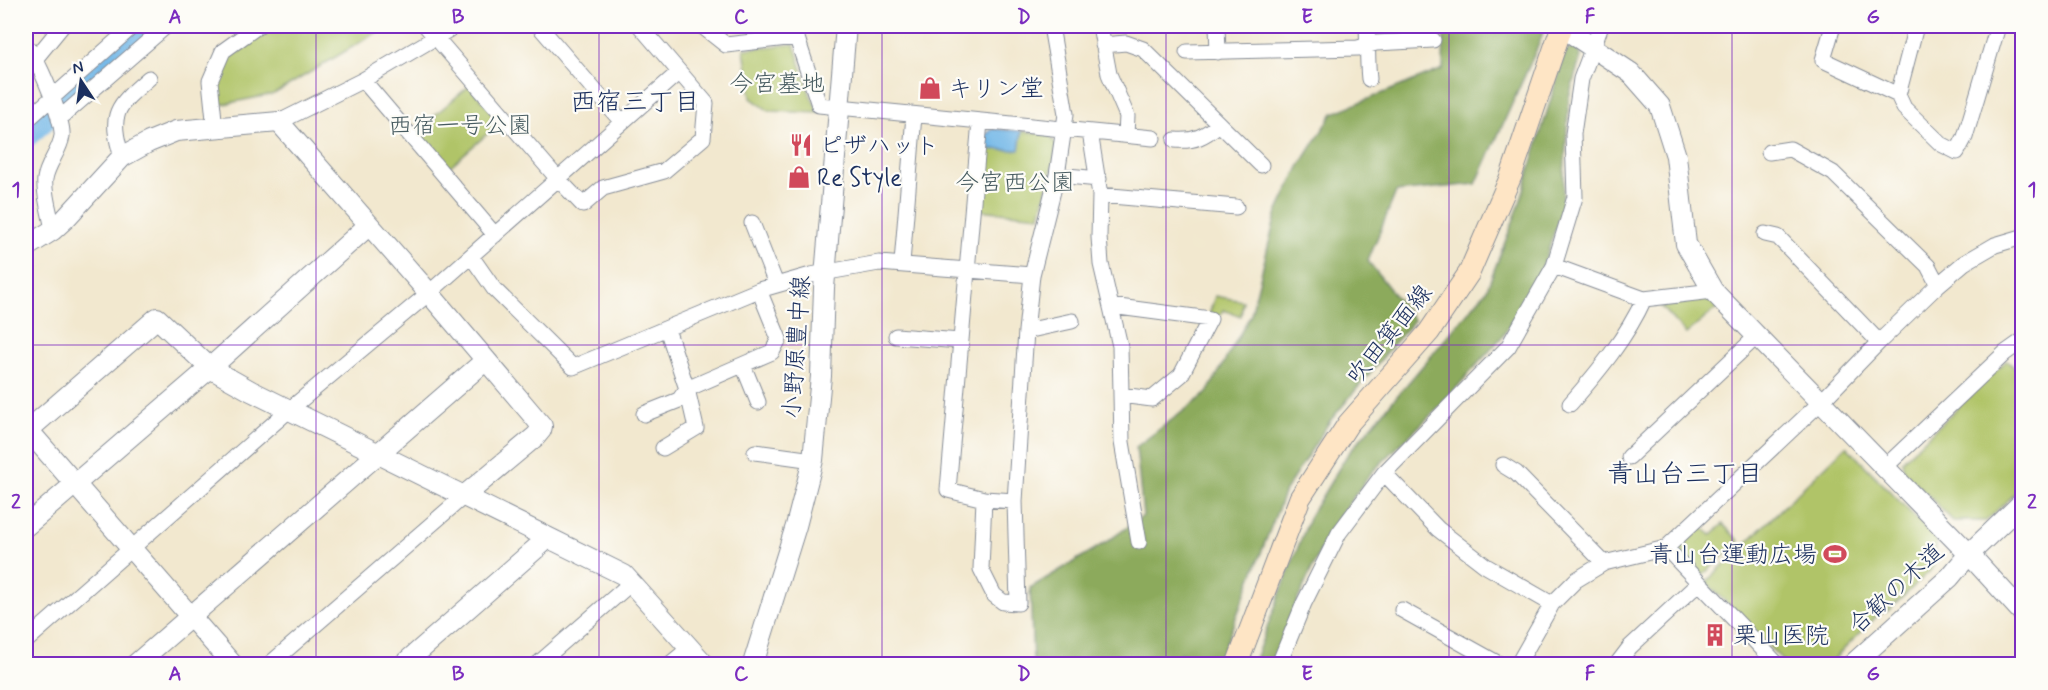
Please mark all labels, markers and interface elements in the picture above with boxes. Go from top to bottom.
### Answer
text: A [168,4,182,31]
text: B [452,4,465,31]
text: C [734,4,749,31]
text: D [1017,4,1031,31]
text: E [1301,4,1313,31]
text: F [1585,4,1596,31]
text: G [1866,4,1880,31]
north arrow [51,51,111,111]
text: N [70,56,86,79]
park label: 今宮墓地 [729,69,825,100]
place label: キリン堂 [948,74,1044,105]
shop icon: キリン堂 [917,75,943,101]
district label: 西宿三丁目 [570,86,700,120]
park label: 西宿一号公園 [388,111,532,142]
place label: ピザハット [819,131,939,162]
restaurant icon: ピザハット [788,132,814,158]
place label: Re Style [817,163,902,194]
shop icon: Re Style [786,164,812,190]
park label: 今宮西公園 [955,168,1075,199]
text: 1 [12,177,20,204]
text: 1 [2028,177,2036,204]
street label: 小野原豊中線 [777,274,818,420]
street label: 吹田箕面線 [1340,279,1440,391]
district label: 青山台三丁目 [1607,458,1763,492]
text: 2 [11,489,21,516]
text: 2 [2027,489,2037,516]
street label: 合歓の木道 [1843,537,1951,641]
place label: 青山台運動広場 [1649,540,1817,571]
sports icon: 青山台運動広場 [1822,541,1848,567]
place label: 栗山医院 [1733,621,1829,652]
building icon: 栗山医院 [1702,622,1728,648]
text: A [168,661,182,688]
text: B [452,661,465,688]
text: C [734,661,749,688]
text: D [1017,661,1031,688]
text: E [1301,661,1313,688]
text: F [1585,661,1596,688]
text: G [1866,661,1880,688]

